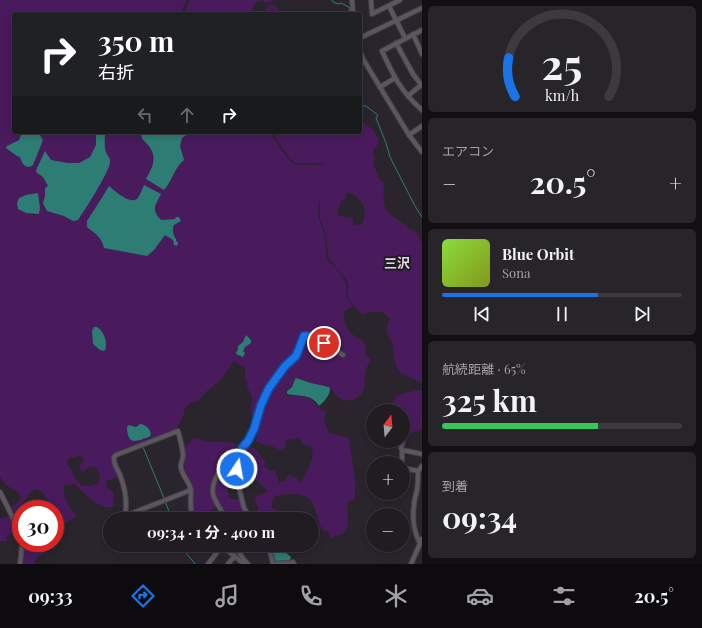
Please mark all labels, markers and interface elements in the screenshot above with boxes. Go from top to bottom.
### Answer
text: 350 m [98,22,174,59]
icon: right [32,28,84,80]
text: 25 [542,35,582,90]
text: 右折 [98,60,134,84]
text: km/h [545,85,580,104]
icon: left [134,104,156,126]
icon: ahead [176,104,198,126]
icon: right [218,104,240,126]
text: エアコン [442,142,494,159]
text: 20.5° [530,162,596,202]
text: − [442,168,456,198]
text: + [669,168,682,198]
text: Blue Orbit [502,244,574,264]
district label: 三沢 [384,254,410,271]
text: Sona [502,264,530,281]
icon: previous [471,303,493,325]
icon: pause [551,303,573,325]
icon: next [631,303,653,325]
pin [307,326,341,360]
icon: arrive [313,332,335,354]
text: 航続距離 · 65% [442,360,526,377]
text: 325 km [442,380,537,420]
north arrow [366,404,410,448]
map controls [366,404,410,552]
position arrow [216,448,258,490]
button: + [366,456,410,500]
text: 到着 [442,477,468,494]
text: 09:34 [442,497,517,537]
speed limit sign: 30 [12,500,64,552]
button: − [366,508,410,552]
text: 09:34 · 1 分 · 400 m [147,522,275,542]
icon: directions [129,582,157,610]
icon: music [213,582,241,610]
icon: phone [297,582,325,610]
icon: climate [382,582,410,610]
icon: car [466,582,494,610]
icon: filters [550,582,578,610]
text: 09:33 [28,584,72,608]
text: 20.5° [634,584,674,608]

